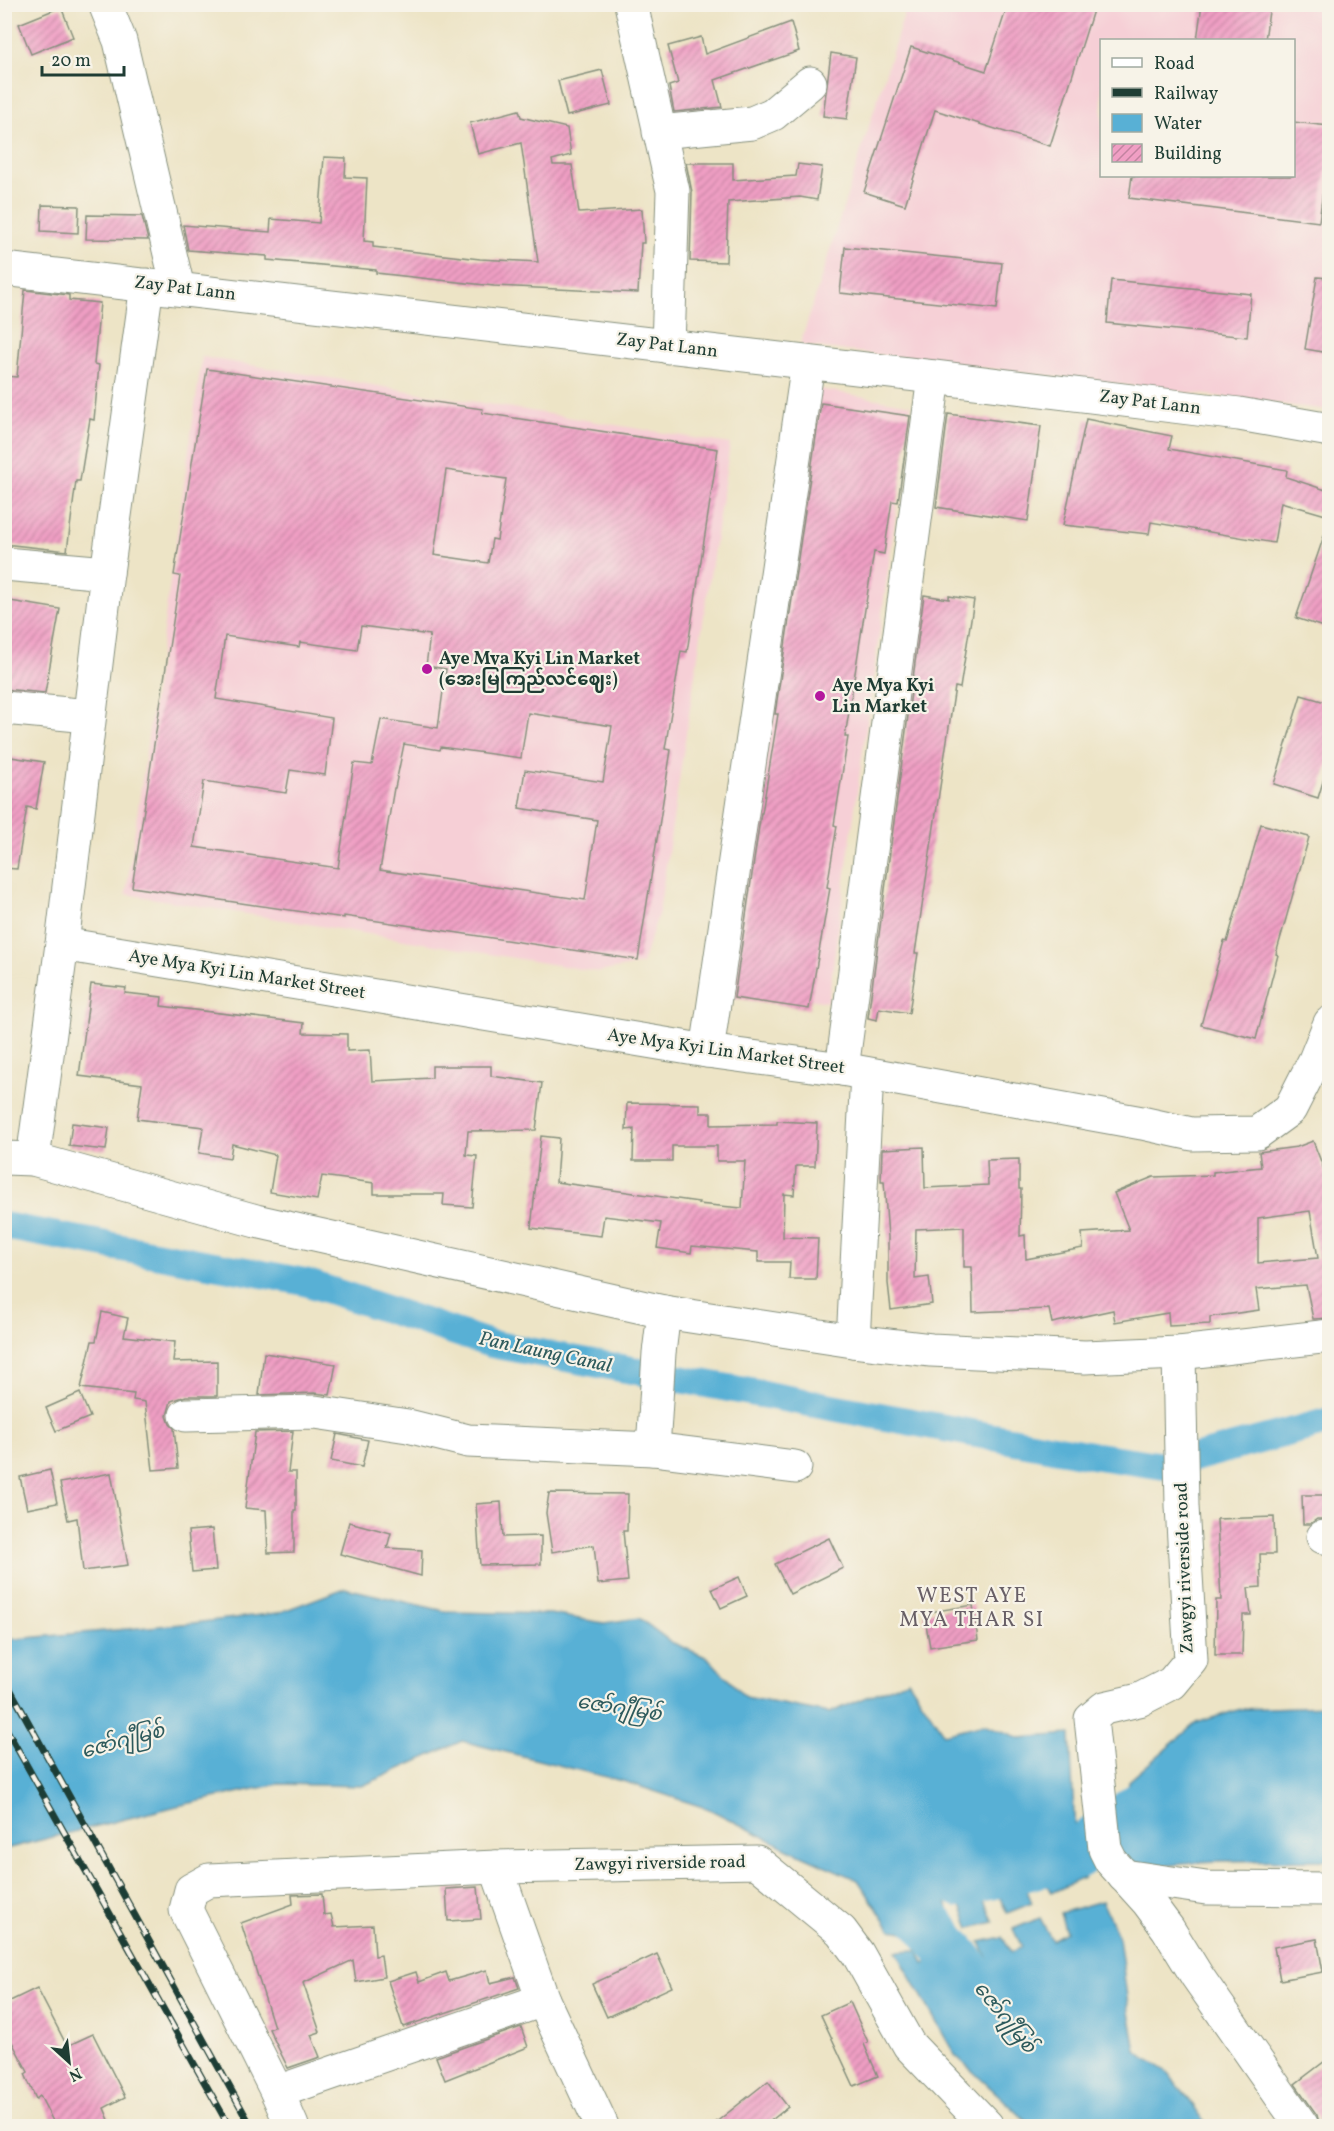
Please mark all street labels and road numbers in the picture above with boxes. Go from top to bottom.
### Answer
street label: Zay Pat Lann [133,270,237,308]
street label: Zay Pat Lann [615,327,719,365]
street label: Zay Pat Lann [1098,384,1202,422]
street label: Aye Mya Kyi Lin Market Street [127,944,367,1006]
street label: Aye Mya Kyi Lin Market Street [606,1023,846,1081]
street label: Zawgyi riverside road [1170,1482,1200,1654]
street label: Zawgyi riverside road [574,1850,746,1878]

